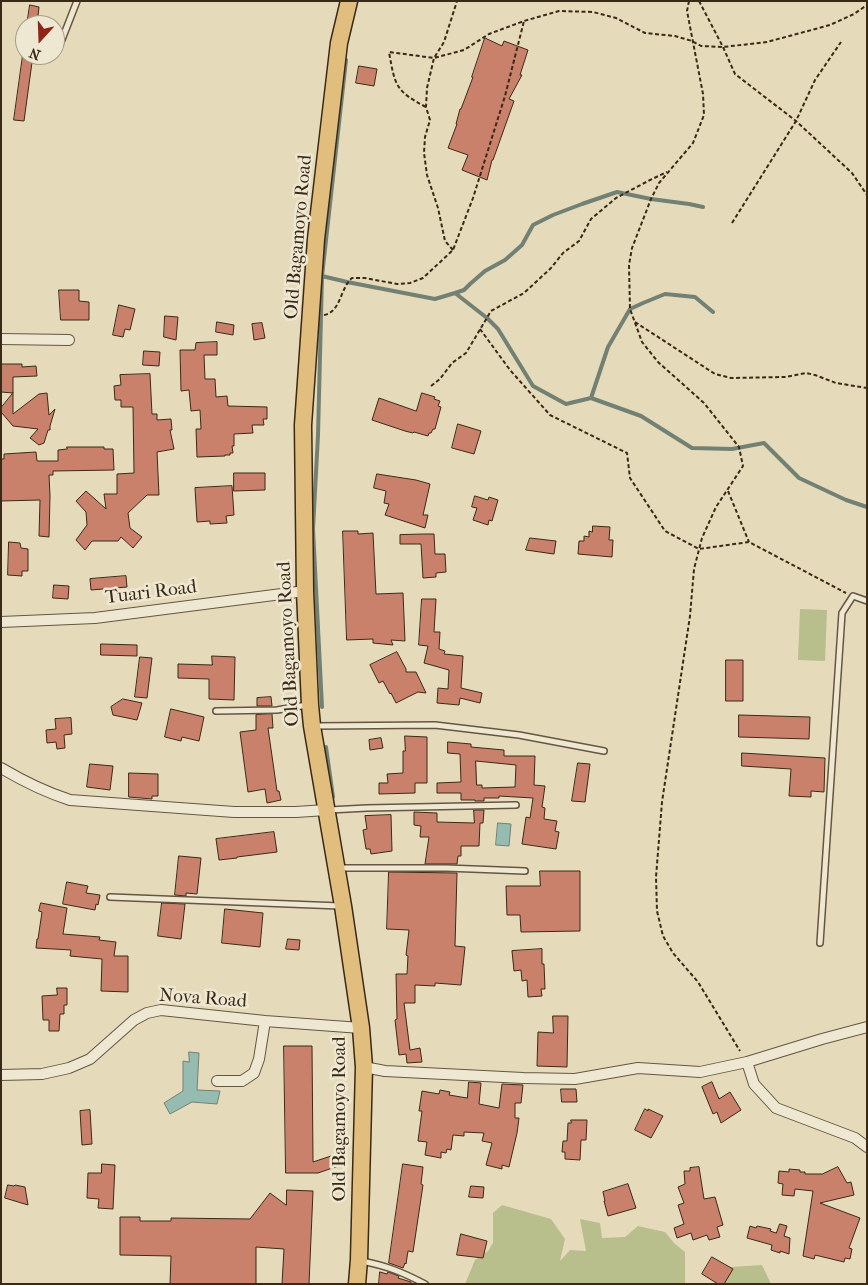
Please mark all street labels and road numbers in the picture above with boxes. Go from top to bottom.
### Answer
street label: Old Bagamoyo Road [280,154,318,320]
street label: Old Bagamoyo Road [273,561,305,727]
street label: Tuari Road [104,576,198,610]
street label: Nova Road [158,985,248,1013]
street label: Old Bagamoyo Road [329,1036,351,1202]

